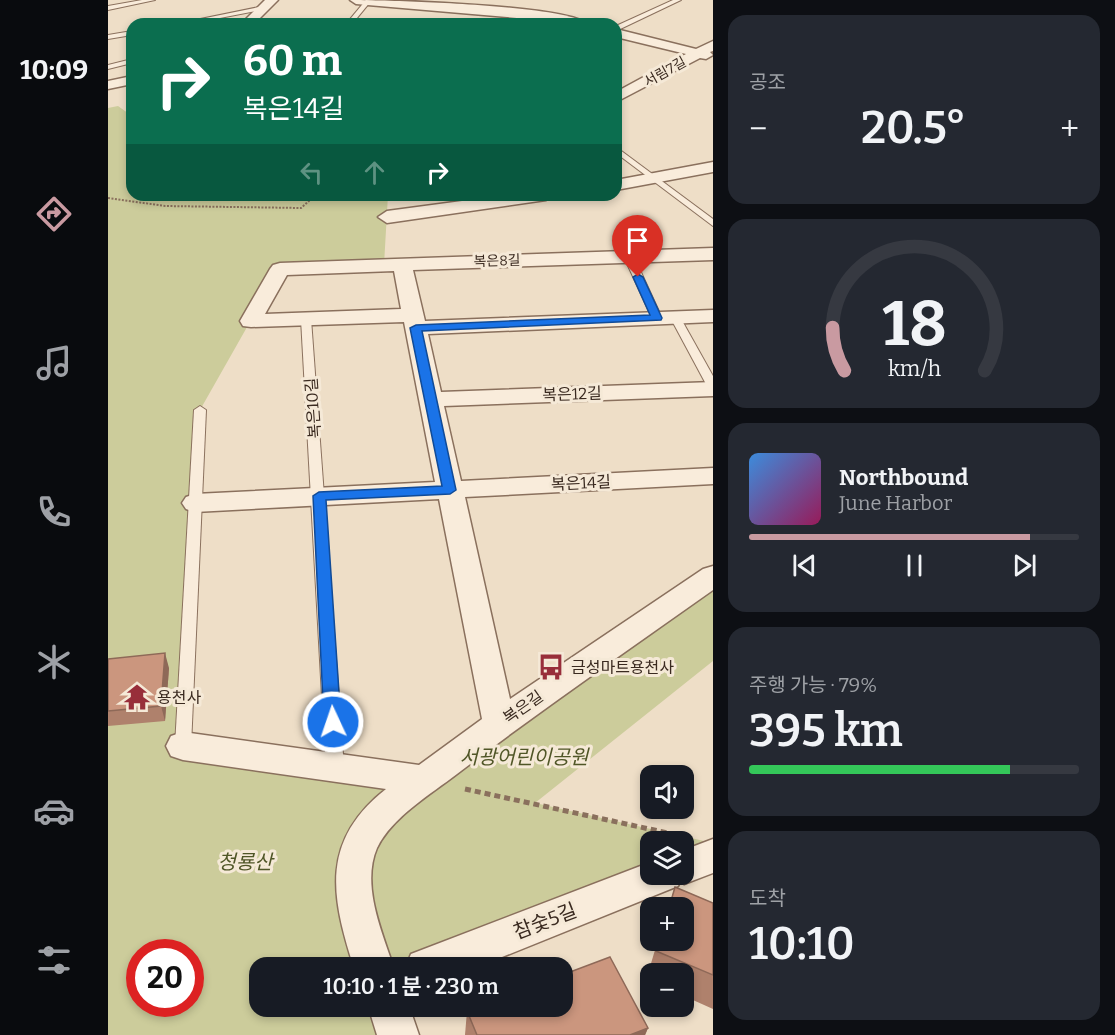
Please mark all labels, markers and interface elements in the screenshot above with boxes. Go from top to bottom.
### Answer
text: 60 m [243,36,342,86]
icon: right [144,42,222,120]
street label: 서림7길 [641,53,689,91]
text: 10:09 [20,54,88,86]
text: 공조 [749,70,786,94]
text: 복은14길 [243,93,344,125]
text: 20.5° [861,101,966,155]
text: − [749,109,767,149]
text: + [1060,109,1079,149]
icon: left [295,156,328,189]
icon: ahead [358,156,391,189]
icon: right [421,156,454,189]
icon: directions [33,193,75,235]
pin [612,215,663,277]
icon: arrive [621,224,654,257]
street label: 복은8길 [473,252,521,270]
text: 18 [882,287,946,362]
icon: music [33,342,75,384]
text: km/h [887,356,941,382]
street label: 복은10길 [301,377,325,439]
street label: 복은12길 [542,383,602,405]
text: Northbound [839,464,968,491]
street label: 복은14길 [551,472,611,494]
icon: phone [33,491,75,533]
text: June Harbor [839,491,952,515]
icon: previous [788,549,821,582]
icon: pause [898,549,931,582]
icon: next [1008,549,1041,582]
icon: climate [33,641,75,683]
bus stop icon: 금성마트용천사 [536,652,566,682]
place label: 금성마트용천사 [571,658,674,677]
text: 주행 가능 · 79% [749,673,877,697]
temple icon: 용천사 [122,682,152,712]
street label: 복은길 [499,687,547,727]
place label: 용천사 [157,688,201,707]
position arrow [301,690,365,754]
text: 395 km [749,704,903,758]
park label: 서광어린이공원 [460,745,590,769]
map controls [640,765,694,1017]
button: sound [640,765,694,819]
icon: car [33,790,75,832]
button: layers [640,831,694,885]
park label: 청룡산 [217,850,275,874]
text: 도착 [749,886,786,910]
button: + [640,897,694,951]
street label: 참숯5길 [510,898,580,944]
text: 10:10 [749,917,855,971]
icon: filters [33,939,75,981]
speed limit sign: 20 [126,939,204,1017]
button: − [640,963,694,1017]
text: 10:10 · 1 분 · 230 m [323,973,499,1000]

